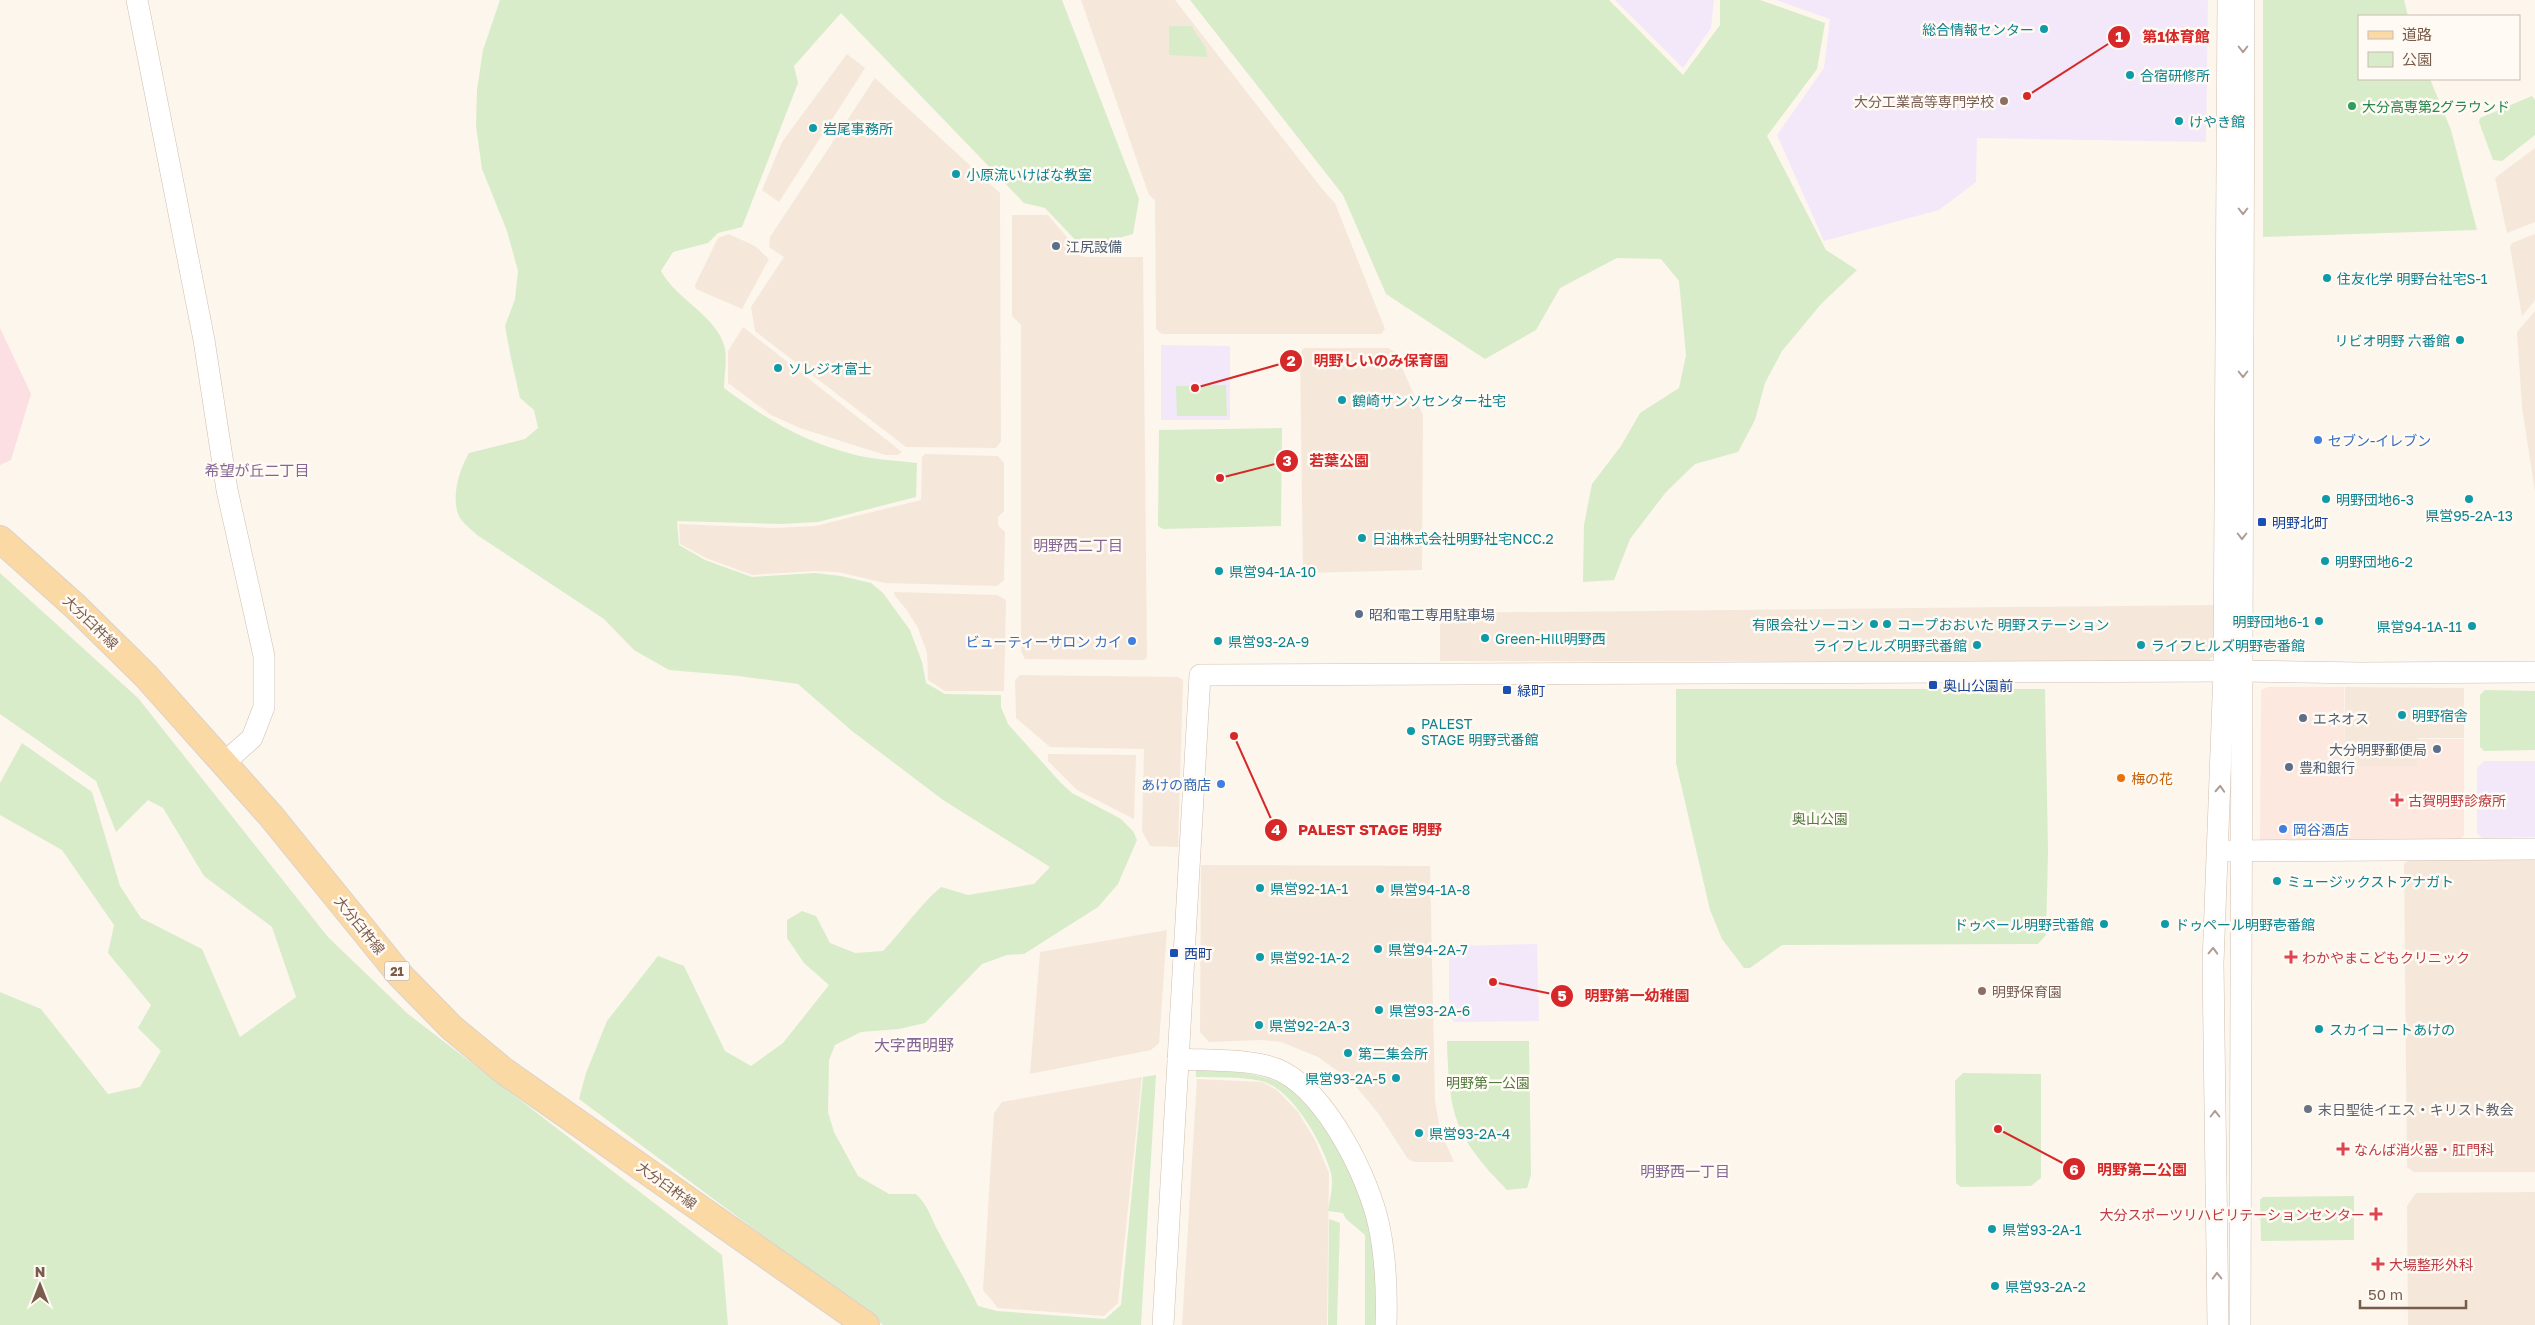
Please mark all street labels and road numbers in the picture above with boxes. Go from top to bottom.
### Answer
street label: 大分臼杵線 [60,592,122,652]
street label: 大分臼杵線 [331,892,389,958]
road number: 21 [384,961,410,980]
street label: 大分臼杵線 [634,1158,700,1212]

